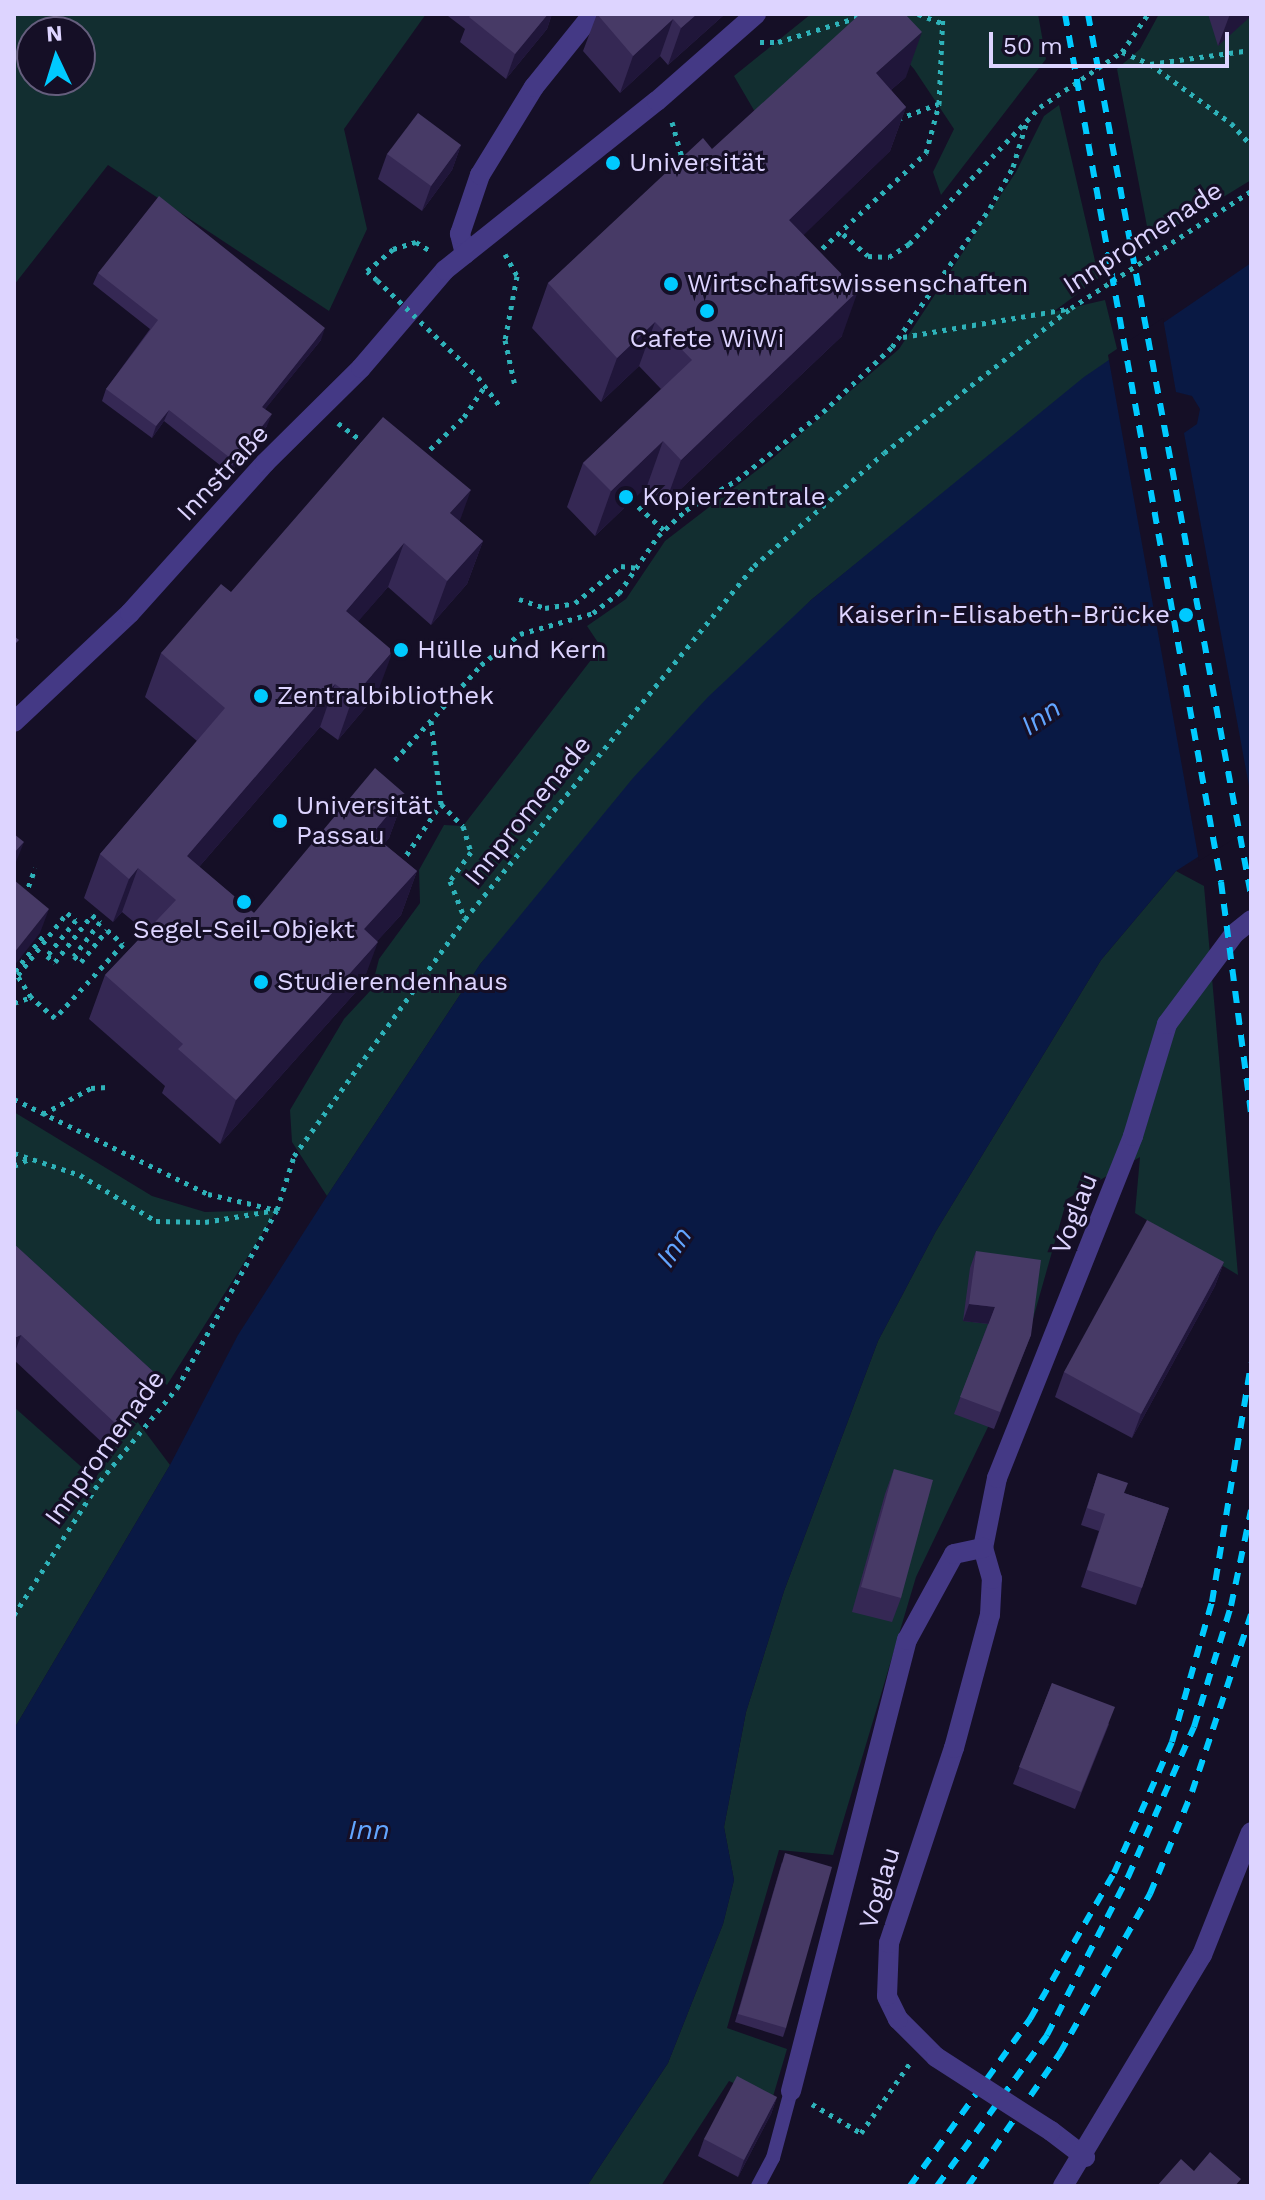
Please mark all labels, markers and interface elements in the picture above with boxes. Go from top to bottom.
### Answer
north arrow [16,16,96,96]
scale bar [993,16,1233,66]
text: N [45,21,63,47]
text: 50 m [1003,32,1063,60]
place label: Universität [629,147,765,179]
marker: Universität [604,154,622,172]
street label: Innpromenade [1057,175,1229,301]
place label: Wirtschaftswissenschaften [687,268,1028,300]
marker: Wirtschaftswissenschaften [662,275,680,293]
marker: Cafete WiWi [698,302,716,320]
place label: Cafete WiWi [629,323,785,355]
street label: Innstraße [171,418,275,528]
place label: Kopierzentrale [642,481,826,513]
marker: Kopierzentrale [617,488,635,506]
place label: Kaiserin-Elisabeth-Brücke [838,599,1170,631]
marker: Kaiserin-Elisabeth-Brücke [1177,606,1195,624]
place label: Hülle und Kern [417,634,607,666]
marker: Hülle und Kern [392,641,410,659]
place label: Zentralbibliothek [277,680,494,712]
marker: Zentralbibliothek [252,687,270,705]
water label: Inn [1014,691,1068,743]
street label: Innpromenade [458,730,598,892]
place label: Universität Passau [296,790,432,852]
marker: Universität Passau [271,812,289,830]
marker: Segel-Seil-Objekt [235,893,253,911]
place label: Segel-Seil-Objekt [133,914,355,946]
place label: Studierendenhaus [277,966,508,998]
marker: Studierendenhaus [252,973,270,991]
street label: Voglau [1045,1169,1105,1259]
water label: Inn [649,1220,699,1274]
street label: Innpromenade [38,1365,172,1531]
water label: Inn [348,1813,390,1847]
street label: Voglau [853,1843,907,1933]

